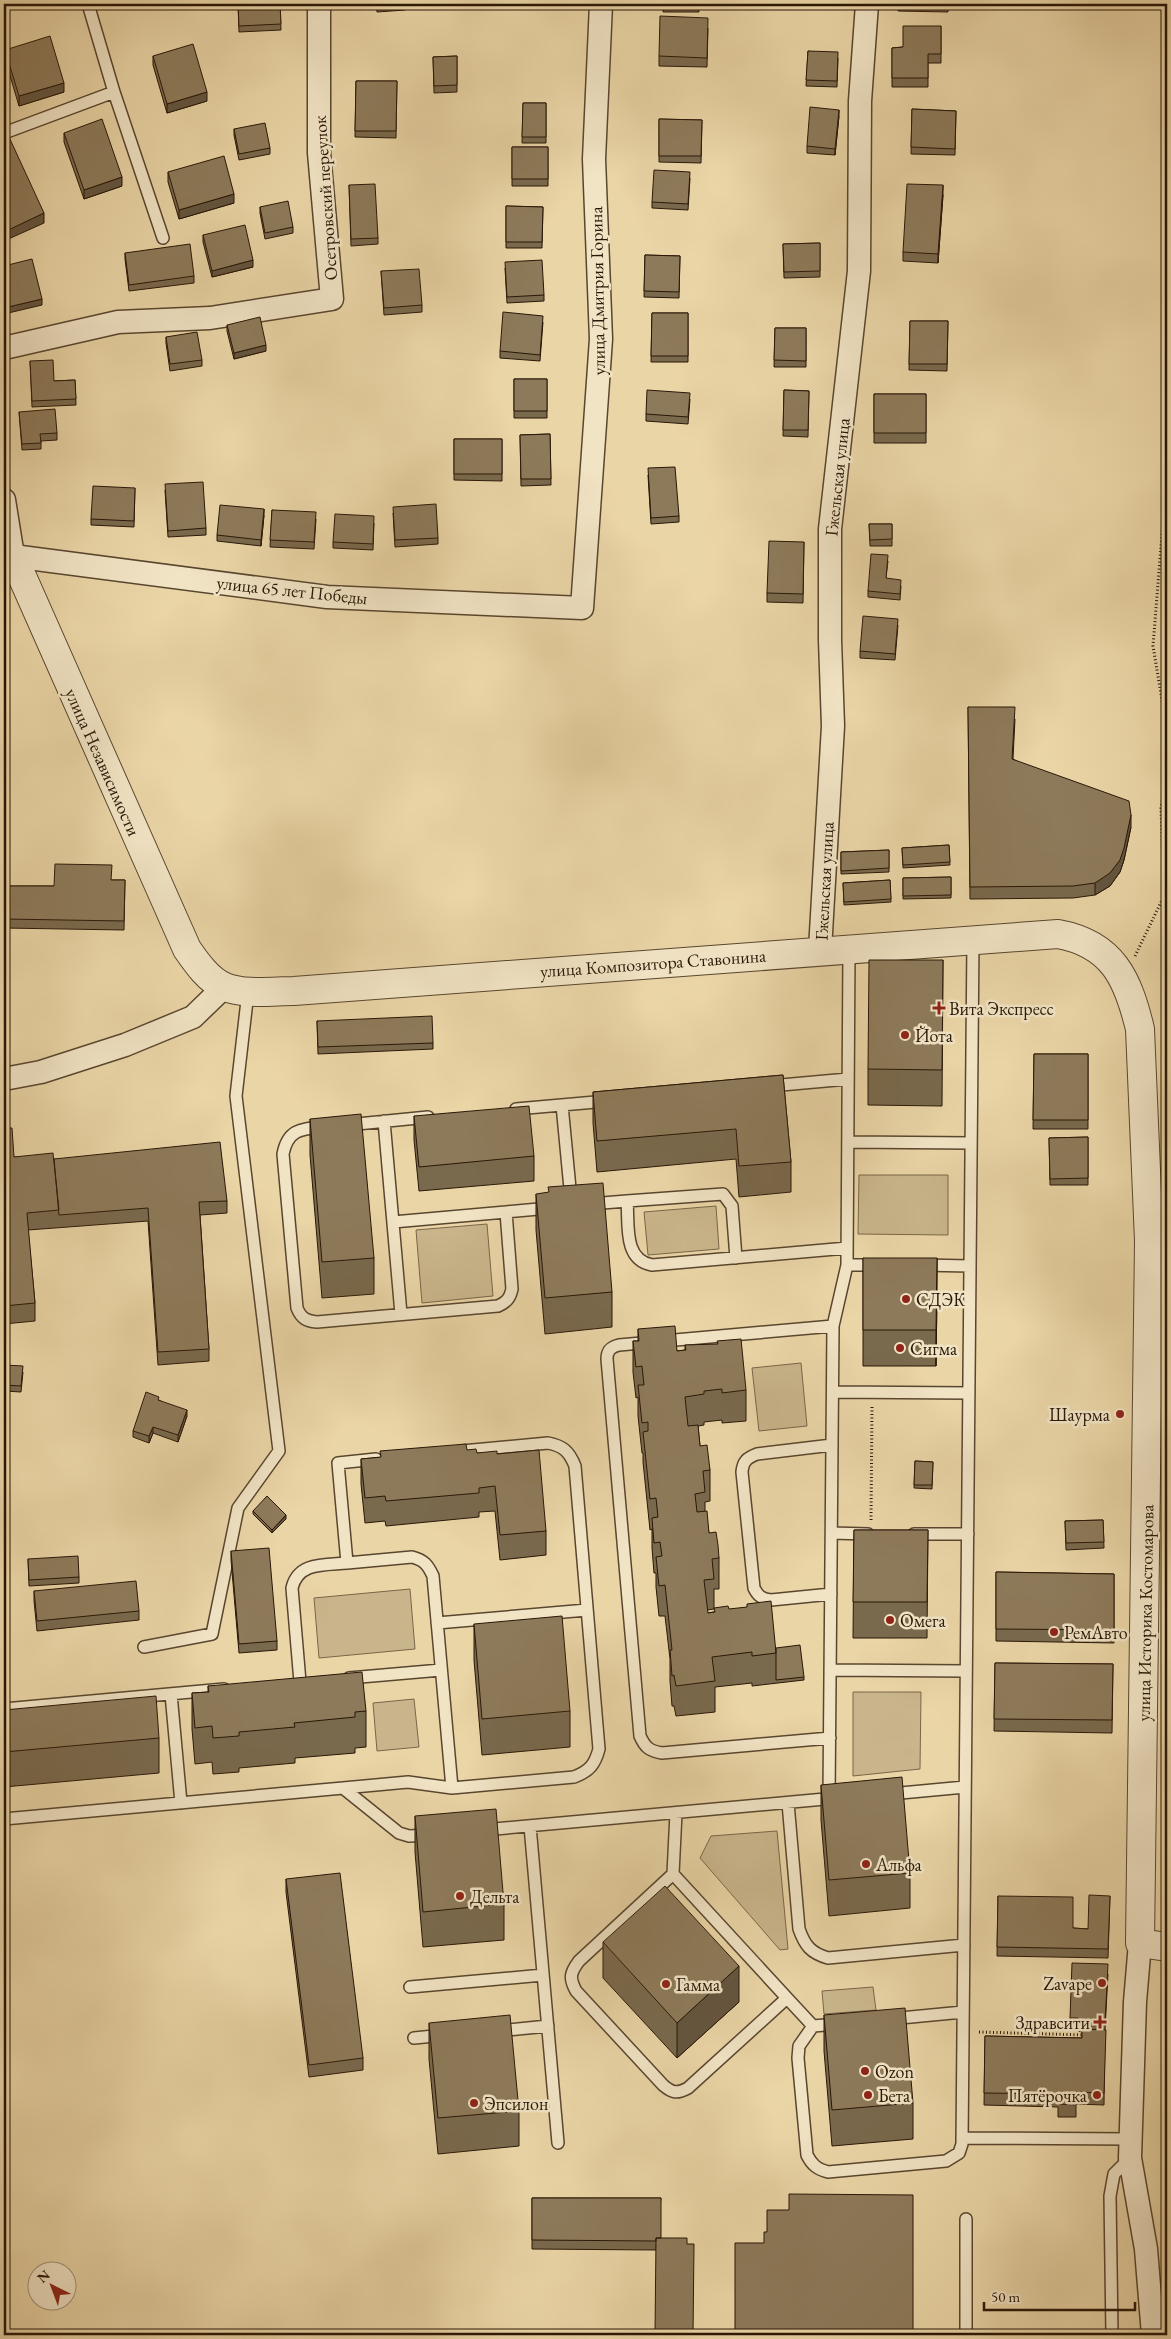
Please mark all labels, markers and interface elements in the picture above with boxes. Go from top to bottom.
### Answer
street label: Осетровский переулок [308,114,342,281]
street label: улица Дмитрия Горина [584,206,610,376]
street label: Гжельская улица [819,416,855,537]
street label: улица 65 лет Победы [215,571,369,609]
street label: улица Независимости [60,685,146,840]
street label: Гжельская улица [809,820,839,941]
street label: улица Композитора Ставонина [539,944,768,982]
place label: Вита Экспресс [949,997,1054,1020]
marker: Вита Экспресс [933,1002,945,1014]
place label: Йота [915,1024,954,1047]
marker: Йота [899,1029,911,1041]
place label: СДЭК [916,1288,965,1311]
marker: СДЭК [900,1293,912,1305]
place label: Сигма [910,1337,958,1360]
marker: Сигма [894,1342,906,1354]
place label: Шаурма [1049,1403,1111,1426]
marker: Шаурма [1114,1408,1126,1420]
street label: улица Историка Костомарова [1132,1503,1158,1722]
place label: Омега [900,1609,946,1632]
marker: Омега [884,1614,896,1626]
place label: РемАвто [1064,1621,1128,1644]
marker: РемАвто [1048,1626,1060,1638]
place label: Альфа [875,1853,923,1876]
marker: Альфа [860,1858,872,1870]
place label: Дельта [470,1885,520,1908]
marker: Дельта [454,1890,466,1902]
place label: Zavape [1043,1972,1092,1995]
place label: Гамма [676,1973,721,1996]
marker: Zavape [1096,1977,1108,1989]
marker: Гамма [660,1978,672,1990]
place label: Здравсити [1015,2011,1090,2034]
marker: Здравсити [1094,2016,1106,2028]
place label: Ozon [875,2060,914,2083]
marker: Ozon [859,2065,871,2077]
place label: Бета [878,2084,911,2107]
place label: Пятёрочка [1008,2084,1088,2107]
marker: Бета [862,2089,874,2101]
marker: Пятёрочка [1091,2089,1103,2101]
place label: Эпсилон [484,2092,548,2115]
marker: Эпсилон [468,2097,480,2109]
north arrow [28,2262,78,2312]
text: N [33,2265,54,2287]
scale bar [984,2279,1135,2311]
text: 50 m [991,2287,1020,2306]

